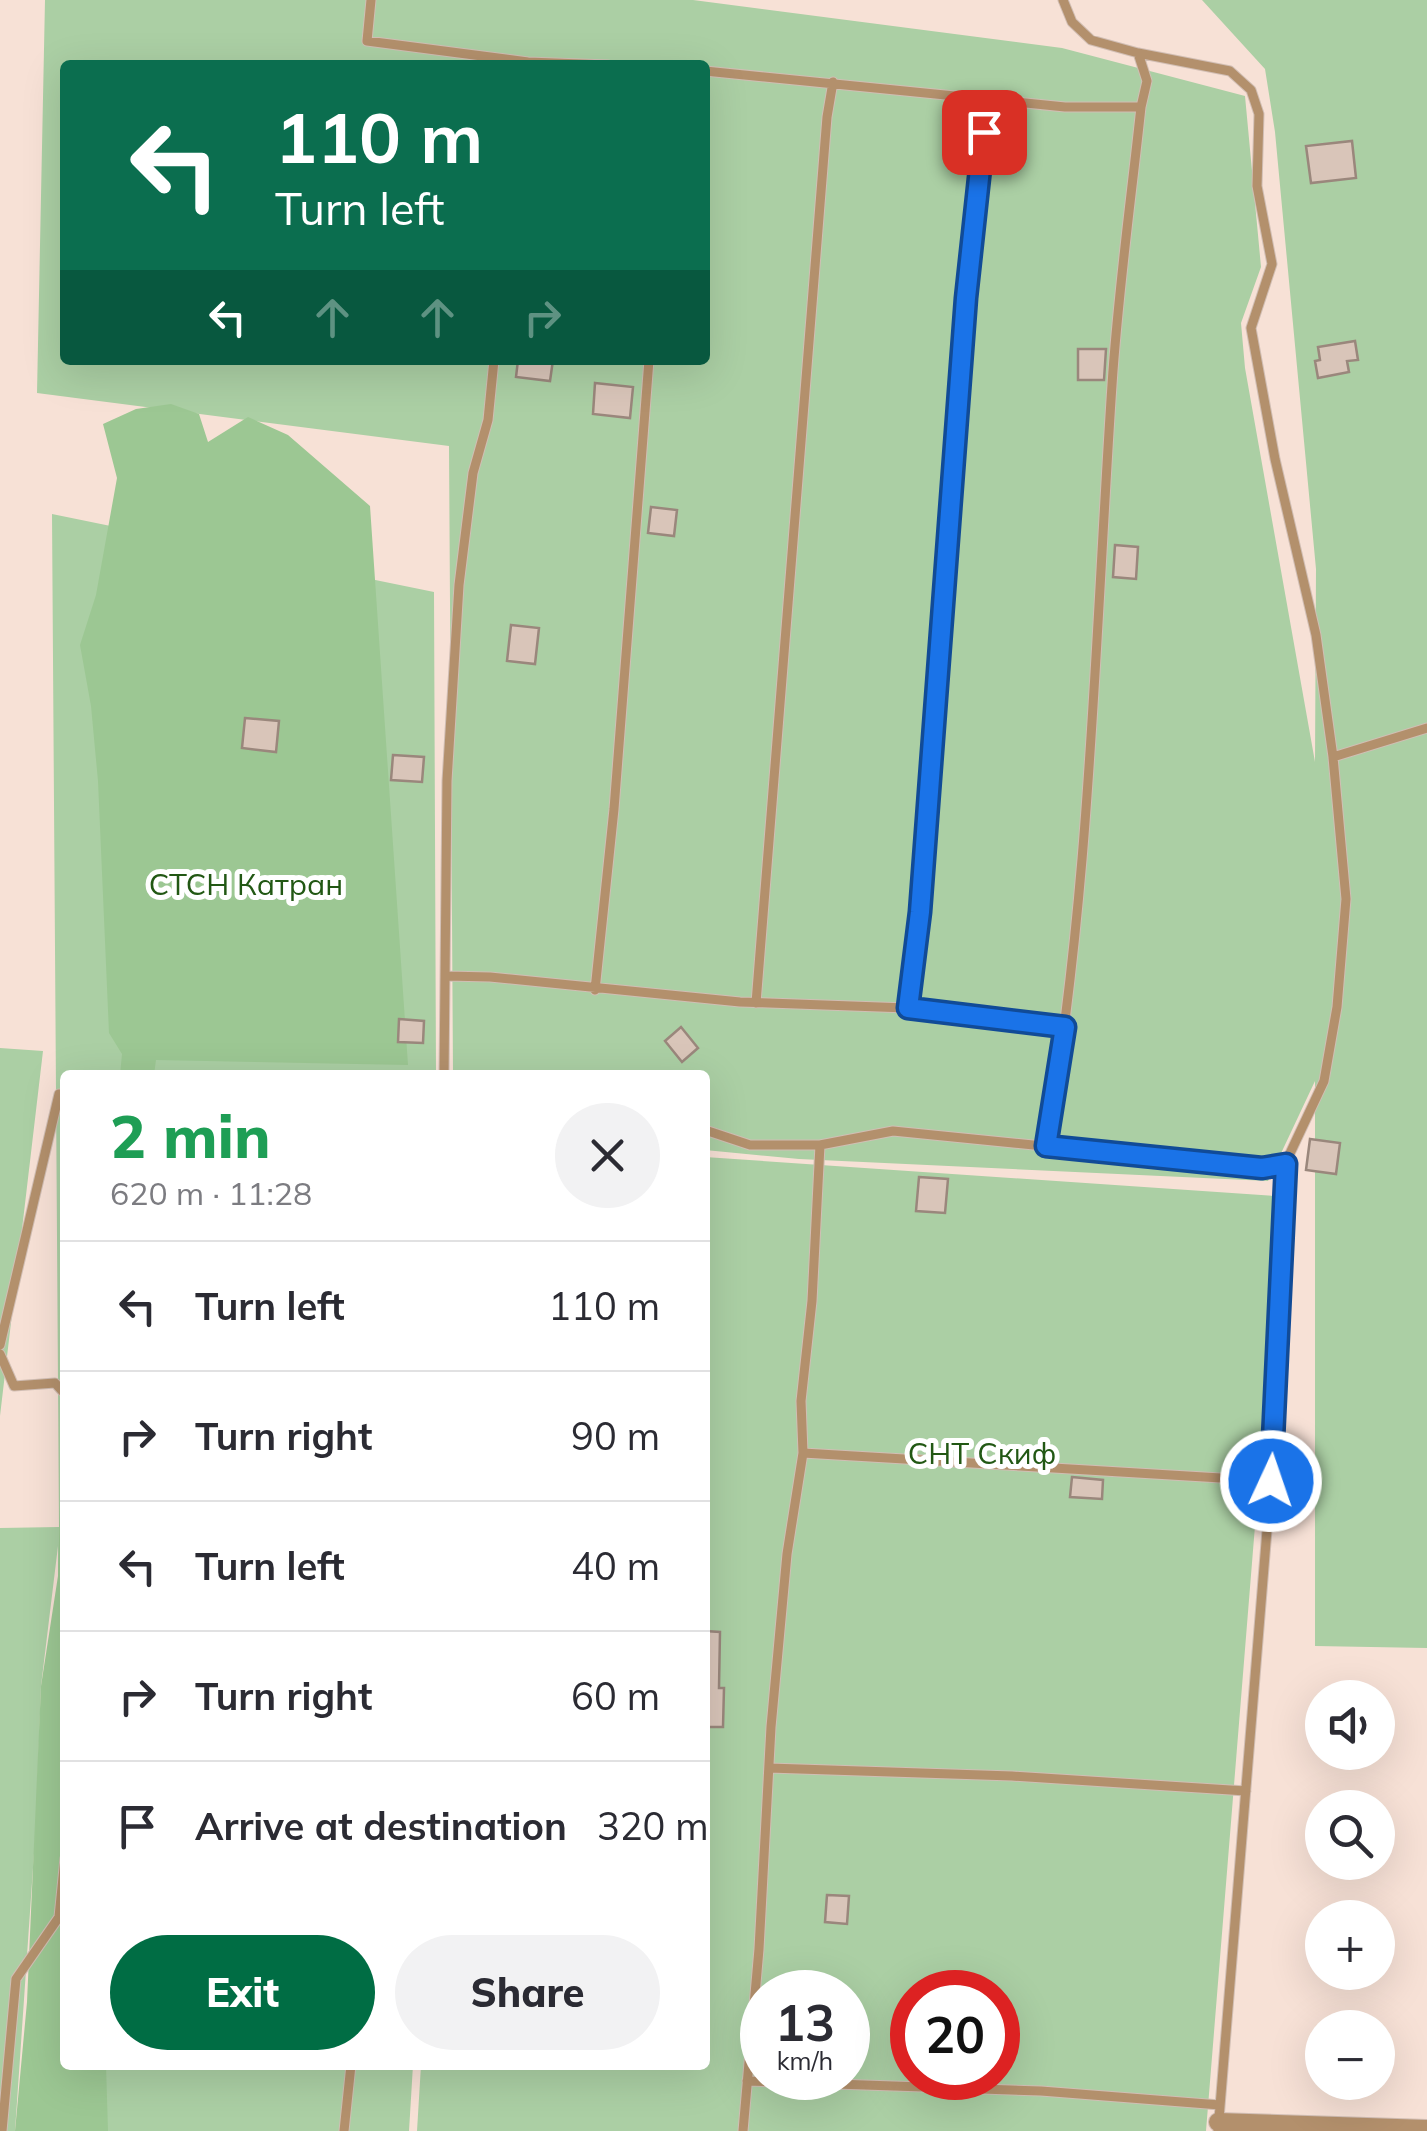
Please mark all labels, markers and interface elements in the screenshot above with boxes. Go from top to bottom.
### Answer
pin [942,90,1027,175]
text: 110 m [275,93,483,181]
icon: left [110,100,240,230]
icon: arrive [957,105,1012,160]
text: Turn left [275,180,444,236]
icon: left [200,290,255,345]
icon: ahead [305,290,360,345]
icon: ahead [410,290,465,345]
icon: right [515,290,570,345]
park label: СТСН Катран [149,865,343,903]
text: 2 min [110,1098,271,1173]
button: close [555,1103,660,1208]
text: 620 m · 11:28 [110,1173,312,1213]
icon: left [110,1279,165,1334]
text: Turn left [195,1282,345,1330]
text: 110 m [548,1282,660,1330]
icon: right [110,1409,165,1464]
text: Turn right [195,1412,372,1460]
text: 90 m [571,1412,660,1460]
position arrow [1219,1429,1323,1533]
park label: СНТ Скиф [908,1434,1056,1472]
icon: left [110,1539,165,1594]
text: Turn left [195,1542,345,1590]
text: 40 m [571,1542,660,1590]
icon: right [110,1669,165,1724]
text: Turn right [195,1672,372,1720]
text: 60 m [571,1672,660,1720]
map controls [1305,1680,1395,2100]
button: sound [1305,1680,1395,1770]
button: search [1305,1790,1395,1880]
icon: arrive [110,1799,165,1854]
text: Arrive at destination [195,1802,567,1850]
text: 320 m [597,1802,709,1850]
button: + [1305,1900,1395,1990]
button: Exit [110,1935,375,2050]
button: Share [395,1935,660,2050]
speed limit sign: 20 [890,1970,1020,2100]
text: 13 [775,1991,835,2054]
button: − [1305,2010,1395,2100]
text: km/h [777,2045,833,2076]

